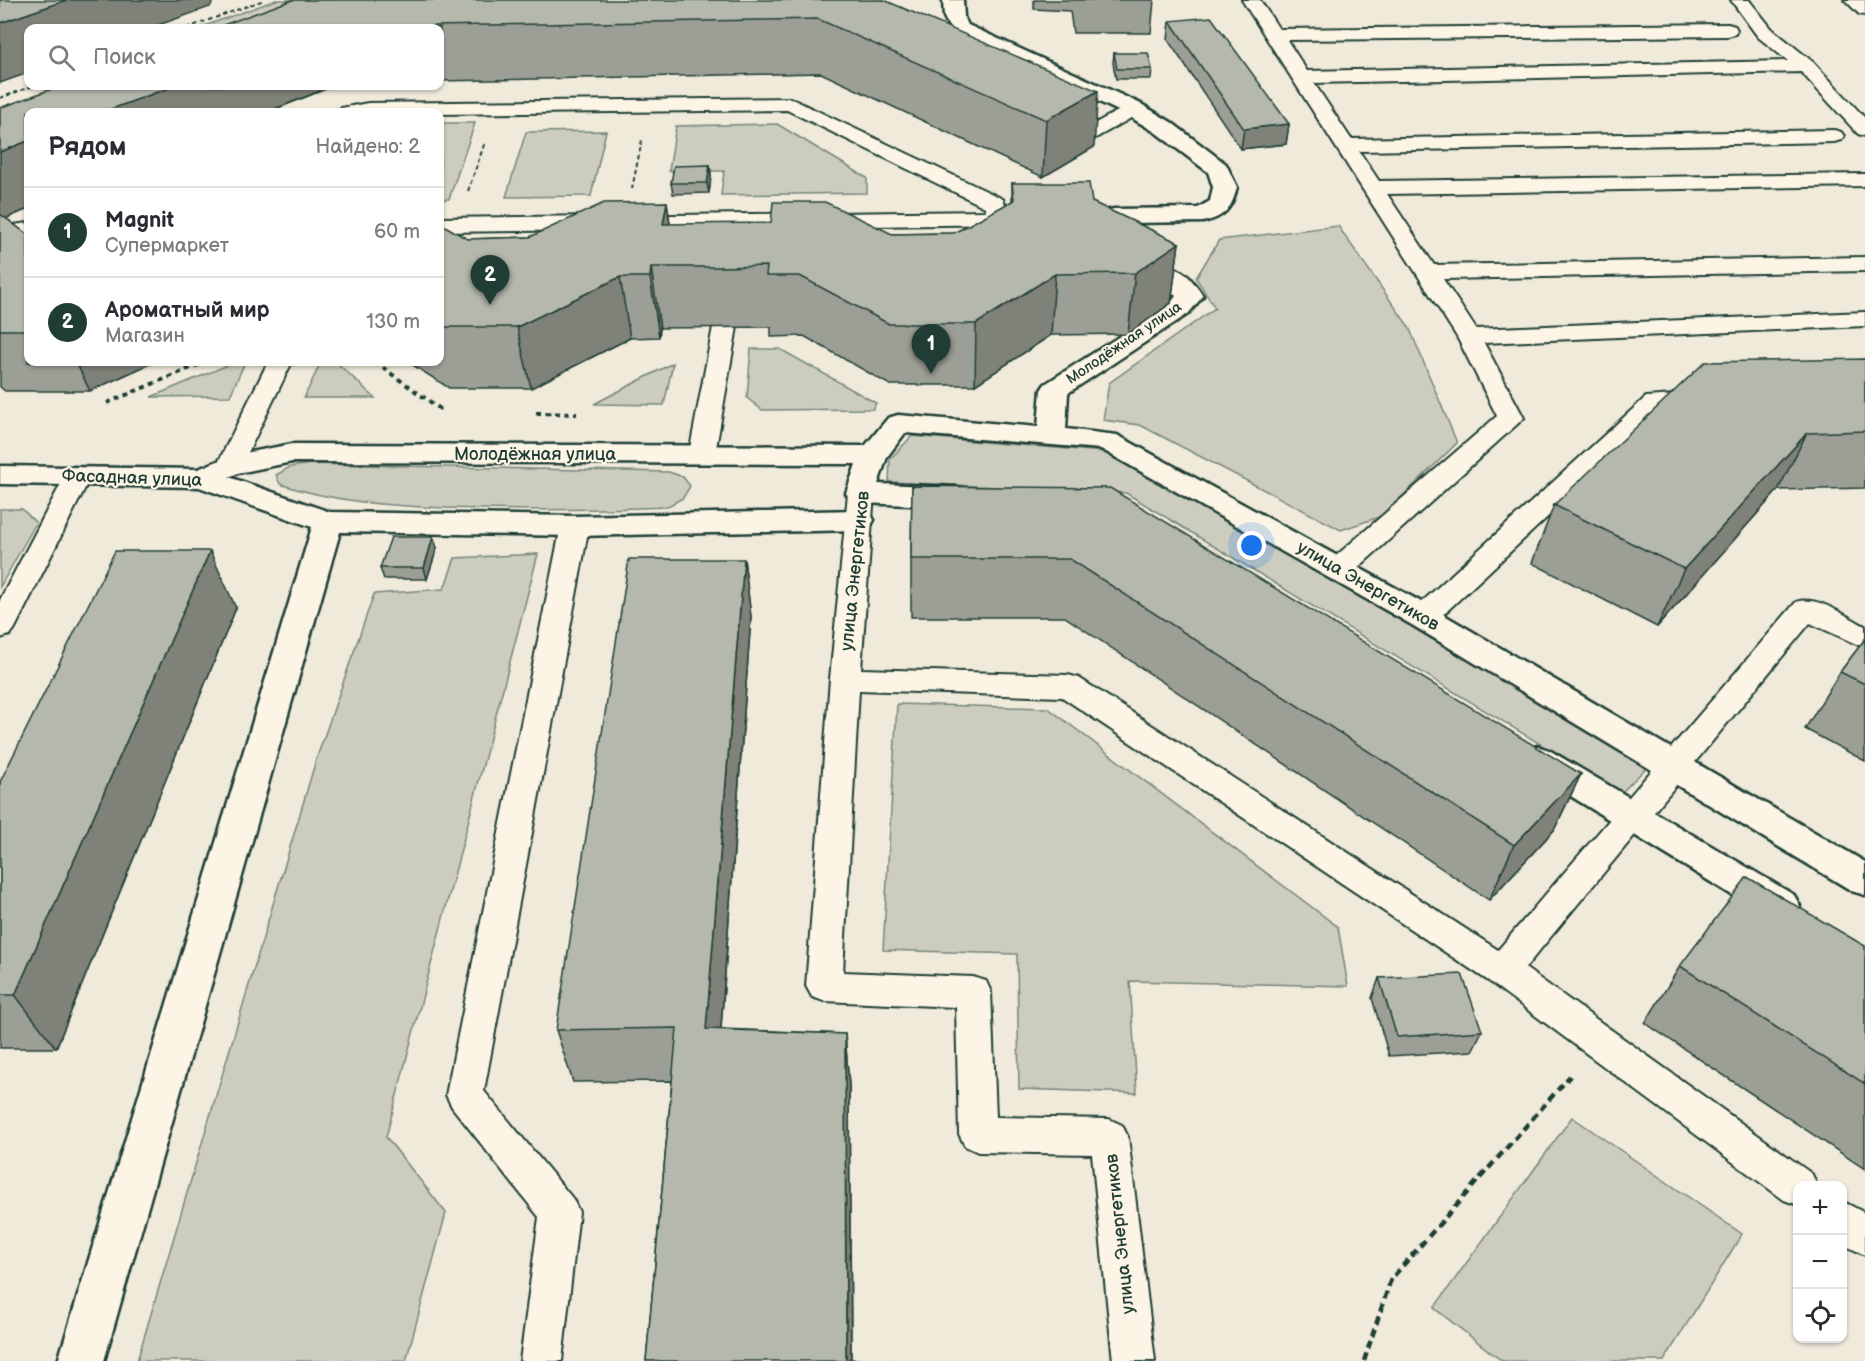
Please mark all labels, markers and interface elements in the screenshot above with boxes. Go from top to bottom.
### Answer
search box [24,24,444,90]
icon: search [45,41,78,74]
text: Поиск [93,44,156,71]
text: Рядом [48,132,126,163]
text: Найдено: 2 [316,135,420,159]
text: Magnit [105,207,174,234]
text: 1 [63,220,72,244]
text: 60 m [374,220,420,244]
text: Супермаркет [105,234,229,258]
pin: 2 [470,256,510,305]
text: Ароматный мир [105,297,270,324]
street label: Молодёжная улица [1063,297,1185,389]
text: 2 [62,310,73,334]
text: 130 m [366,310,420,334]
text: Магазин [105,324,185,348]
pin: 1 [912,324,950,374]
street label: Молодёжная улица [454,444,616,465]
street label: Фасадная улица [61,465,203,491]
street label: улица Энергетиков [836,489,874,652]
your location [1237,531,1266,560]
street label: улица Энергетиков [1293,537,1443,636]
street label: улица Энергетиков [1101,1152,1139,1315]
map controls [1793,1181,1847,1343]
button: + [1793,1181,1847,1235]
button: − [1793,1235,1847,1289]
button: locate [1793,1289,1847,1343]

